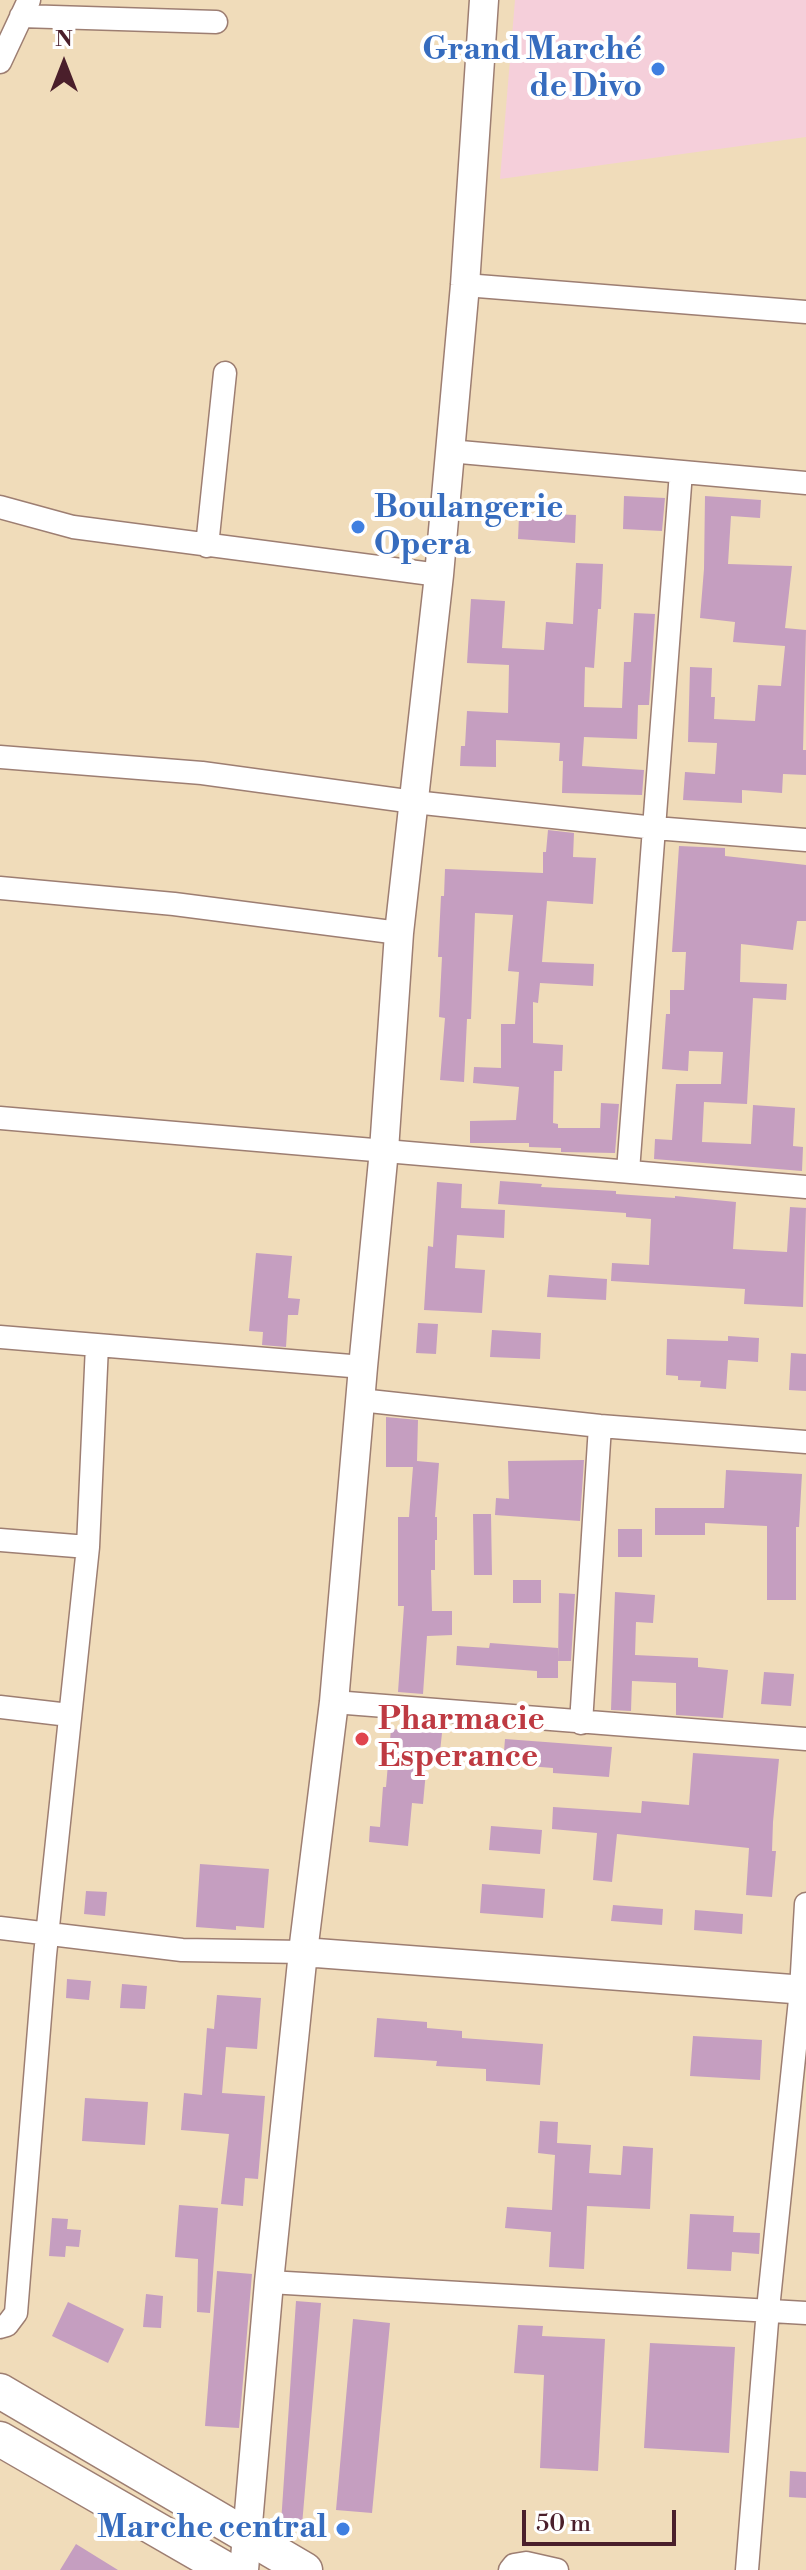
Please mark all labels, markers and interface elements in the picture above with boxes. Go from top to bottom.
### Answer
north arrow [24,24,104,104]
text: N [55,26,73,53]
place label: Grand Marché de Divo [422,32,642,107]
marker: Grand Marché de Divo [649,60,667,78]
place label: Boulangerie Opera [374,490,563,565]
marker: Boulangerie Opera [349,518,367,536]
place label: Pharmacie Esperance [378,1702,545,1777]
marker: Pharmacie Esperance [353,1730,371,1748]
scale bar [526,2494,680,2544]
text: 50 m [536,2509,591,2539]
place label: Marche central [97,2510,327,2548]
marker: Marche central [334,2520,352,2538]

